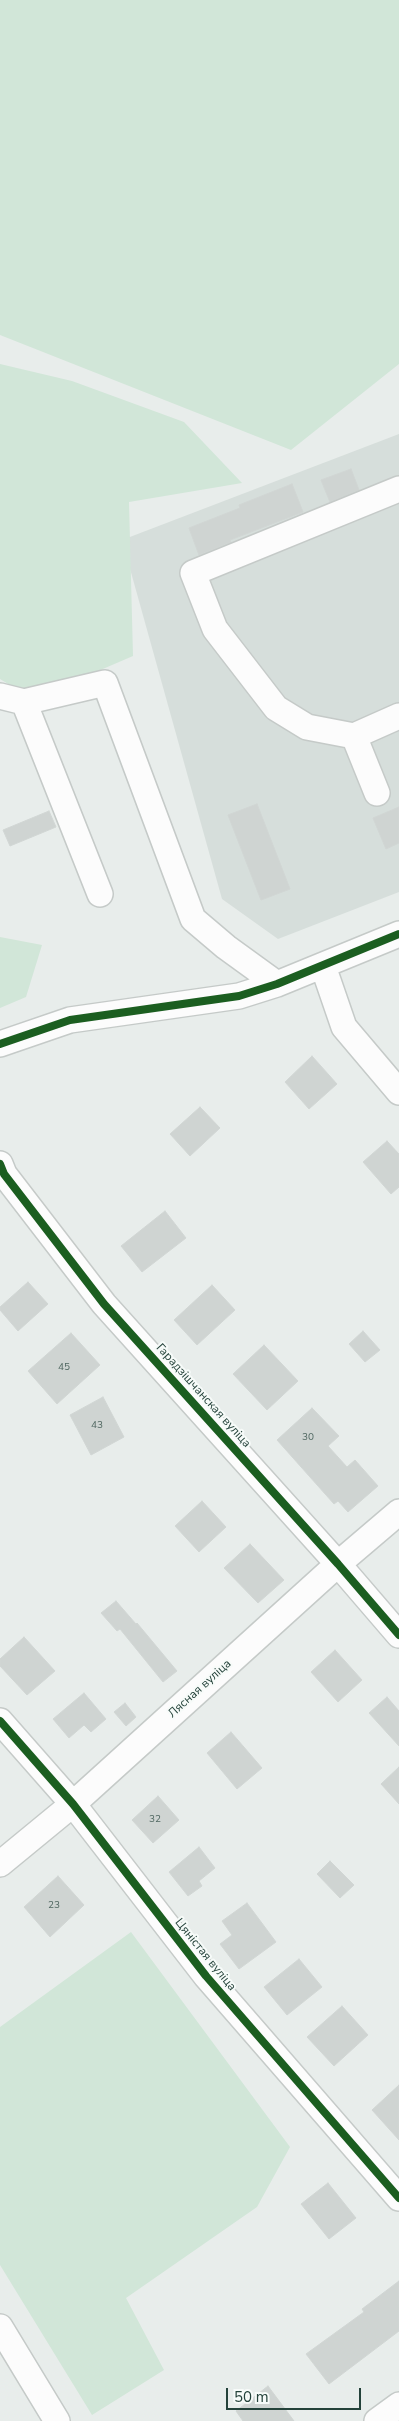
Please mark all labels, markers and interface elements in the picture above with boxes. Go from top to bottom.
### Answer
street label: Гарадзішчанская вуліца [153,1341,253,1451]
house number: 45 [58,1362,70,1374]
house number: 43 [91,1420,103,1432]
house number: 30 [302,1432,314,1444]
street label: Лясная вуліца [165,1657,235,1721]
house number: 32 [149,1814,161,1826]
house number: 23 [48,1900,60,1912]
street label: Цяністая вуліца [171,1916,239,1994]
scale bar [229,2378,364,2410]
text: 50 m [234,2387,269,2407]

